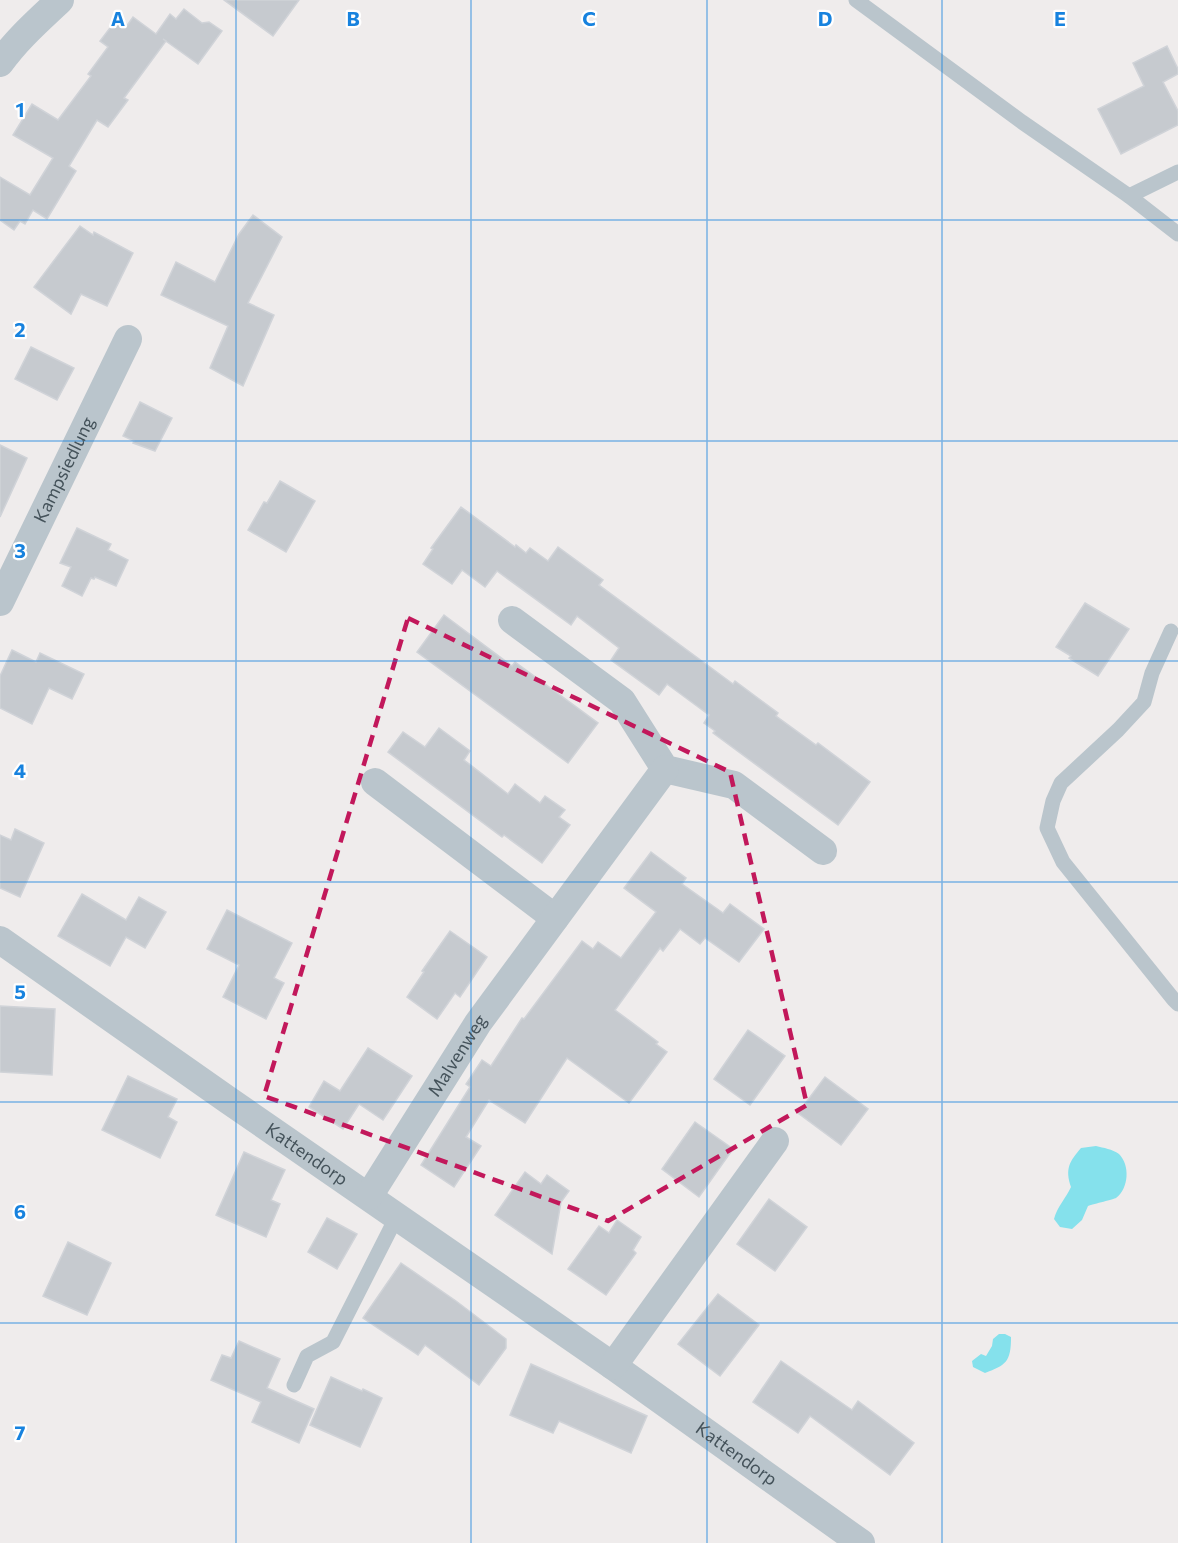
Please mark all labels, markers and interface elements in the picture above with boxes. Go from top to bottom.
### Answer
text: A [111,6,125,30]
text: B [346,6,360,30]
text: C [582,6,596,30]
text: D [818,6,832,30]
text: E [1054,6,1066,30]
text: 1 [15,97,25,121]
text: 2 [14,317,26,341]
street label: Kampsiedlung [28,413,99,526]
text: 3 [14,538,26,562]
text: 4 [14,758,26,782]
text: 5 [14,979,26,1003]
street label: Malvenweg [423,1009,491,1100]
street label: Kattendorp [262,1117,352,1189]
text: 6 [14,1199,26,1223]
street label: Kattendorp [692,1417,782,1490]
text: 7 [15,1420,26,1444]

